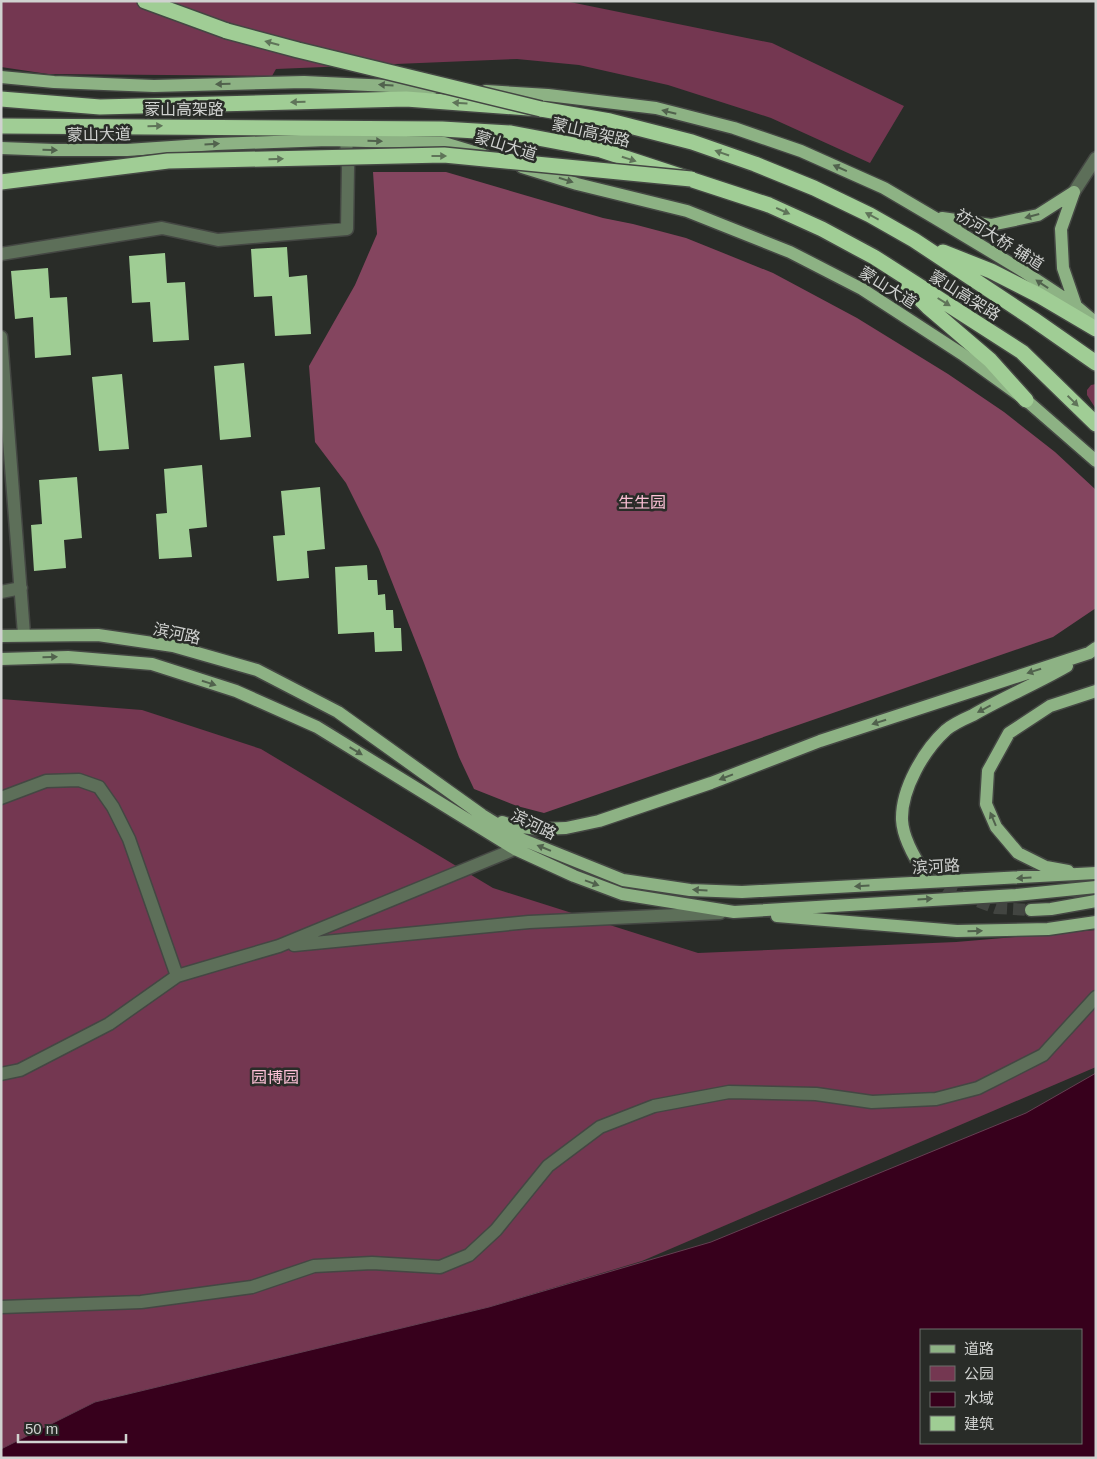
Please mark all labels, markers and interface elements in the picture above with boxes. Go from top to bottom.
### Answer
one-way arrow [265,39,280,47]
one-way arrow [215,80,231,88]
one-way arrow [377,81,393,89]
one-way arrow [290,98,306,106]
one-way arrow [452,99,468,107]
street label: 蒙山高架路 [144,101,224,118]
one-way arrow [662,108,677,116]
street label: 蒙山高架路 [550,115,632,150]
one-way arrow [147,122,163,130]
street label: 蒙山大道 [67,125,131,144]
street label: 蒙山大道 [473,128,539,163]
one-way arrow [367,137,383,145]
one-way arrow [205,140,221,148]
one-way arrow [42,146,58,154]
one-way arrow [715,148,730,156]
one-way arrow [431,152,447,160]
one-way arrow [268,155,284,163]
one-way arrow [622,155,637,163]
one-way arrow [833,164,847,172]
one-way arrow [559,177,574,185]
street label: 祊河大桥 辅道 [953,206,1047,273]
one-way arrow [776,208,790,216]
one-way arrow [864,212,879,220]
one-way arrow [1024,212,1039,220]
street label: 蒙山大道 [856,263,919,312]
street label: 蒙山高架路 [926,267,1003,324]
one-way arrow [1035,279,1049,289]
one-way arrow [938,298,951,307]
one-way arrow [1066,395,1078,407]
park label: 生生园 [618,494,666,511]
street label: 滨河路 [152,620,202,647]
one-way arrow [42,653,58,661]
one-way arrow [1026,667,1041,675]
one-way arrow [202,680,217,687]
one-way arrow [977,705,991,713]
one-way arrow [872,719,887,726]
one-way arrow [350,747,363,756]
one-way arrow [719,774,734,781]
street label: 滨河路 [508,806,559,843]
one-way arrow [988,812,996,826]
one-way arrow [536,844,551,852]
street label: 滨河路 [912,857,960,876]
one-way arrow [1016,874,1032,882]
one-way arrow [585,879,600,887]
one-way arrow [854,883,870,891]
one-way arrow [691,886,707,894]
one-way arrow [918,895,934,903]
one-way arrow [967,926,983,934]
park label: 园博园 [251,1069,299,1086]
legend [920,1329,1082,1444]
text: 道路 [964,1340,994,1357]
text: 公园 [964,1365,994,1382]
text: 水域 [964,1390,994,1407]
scale bar [18,1412,125,1444]
text: 建筑 [964,1415,994,1432]
text: 50 m [25,1420,58,1437]

